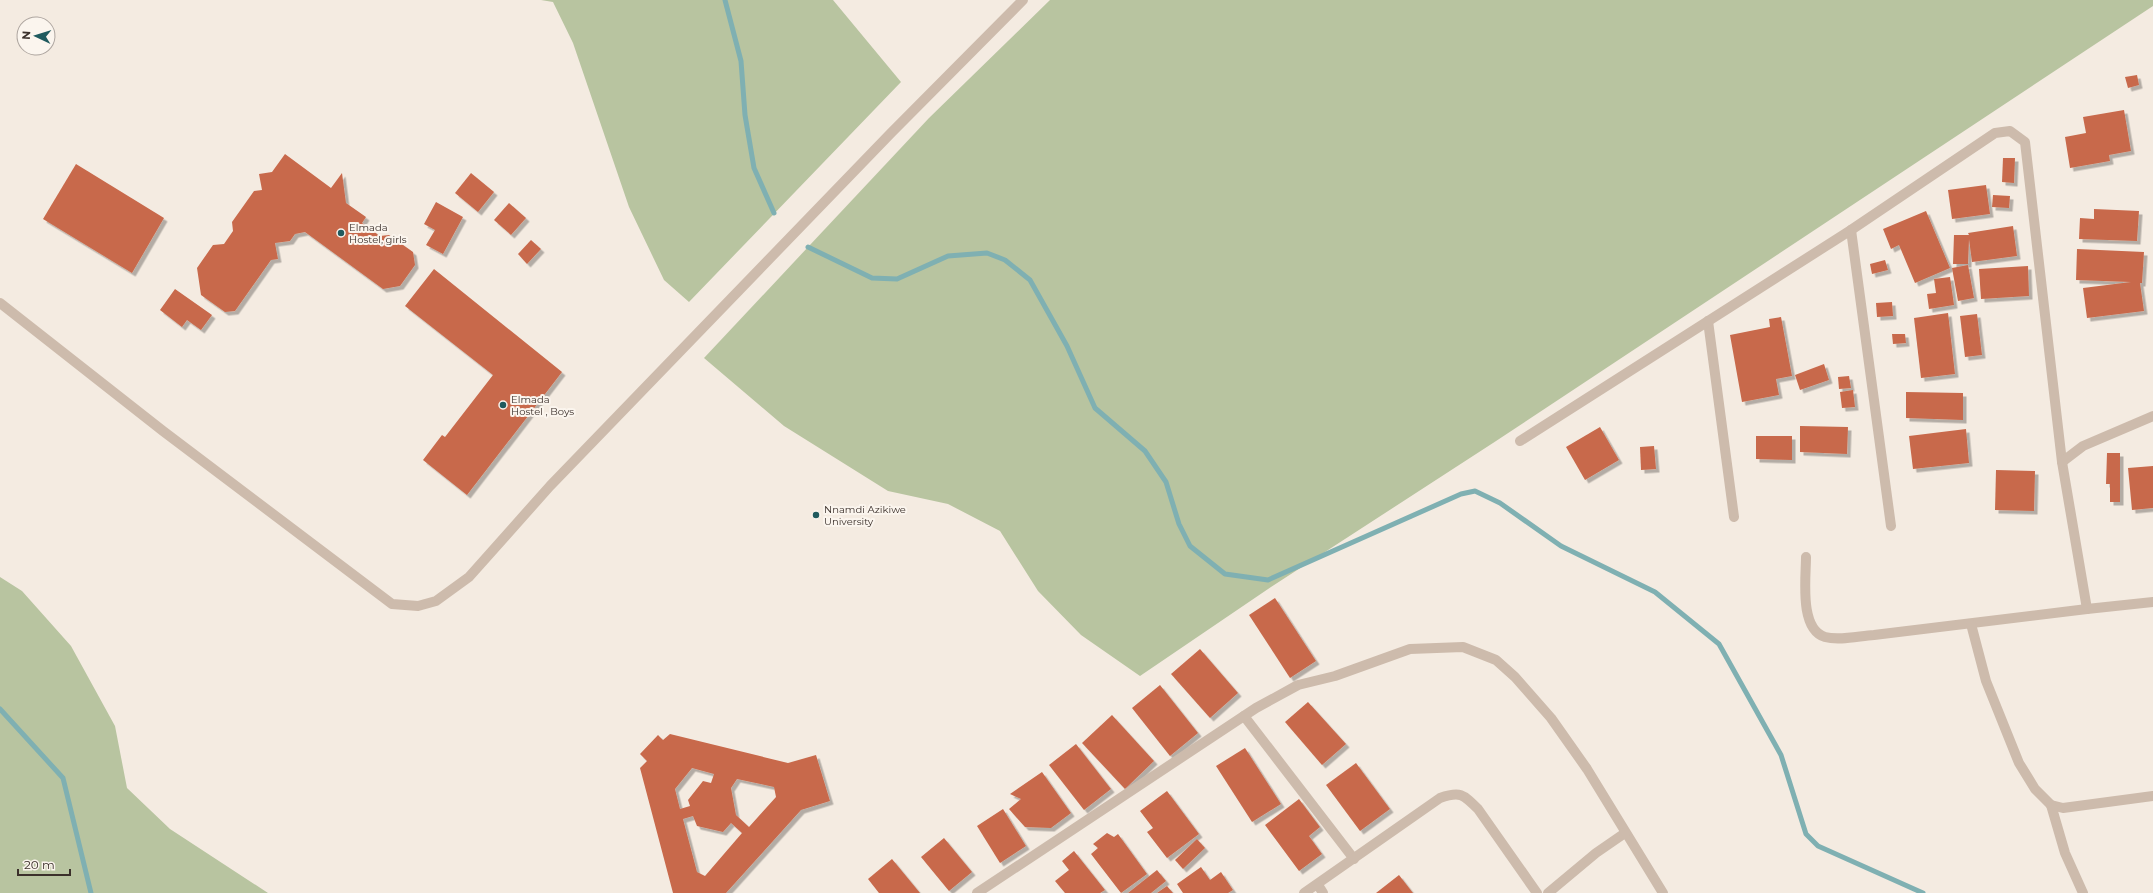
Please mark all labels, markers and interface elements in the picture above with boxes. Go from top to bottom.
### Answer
north arrow [16,16,56,56]
text: N [19,30,33,40]
place label: Elmada Hostel, girls [349,221,407,246]
marker: Elmada Hostel, girls [336,228,346,238]
place label: Elmada Hostel , Boys [511,393,574,418]
marker: Elmada Hostel , Boys [498,400,508,410]
place label: Nnamdi Azikiwe University [824,503,906,528]
marker: Nnamdi Azikiwe University [811,510,821,520]
scale bar [18,851,70,877]
text: 20 m [24,857,55,872]

